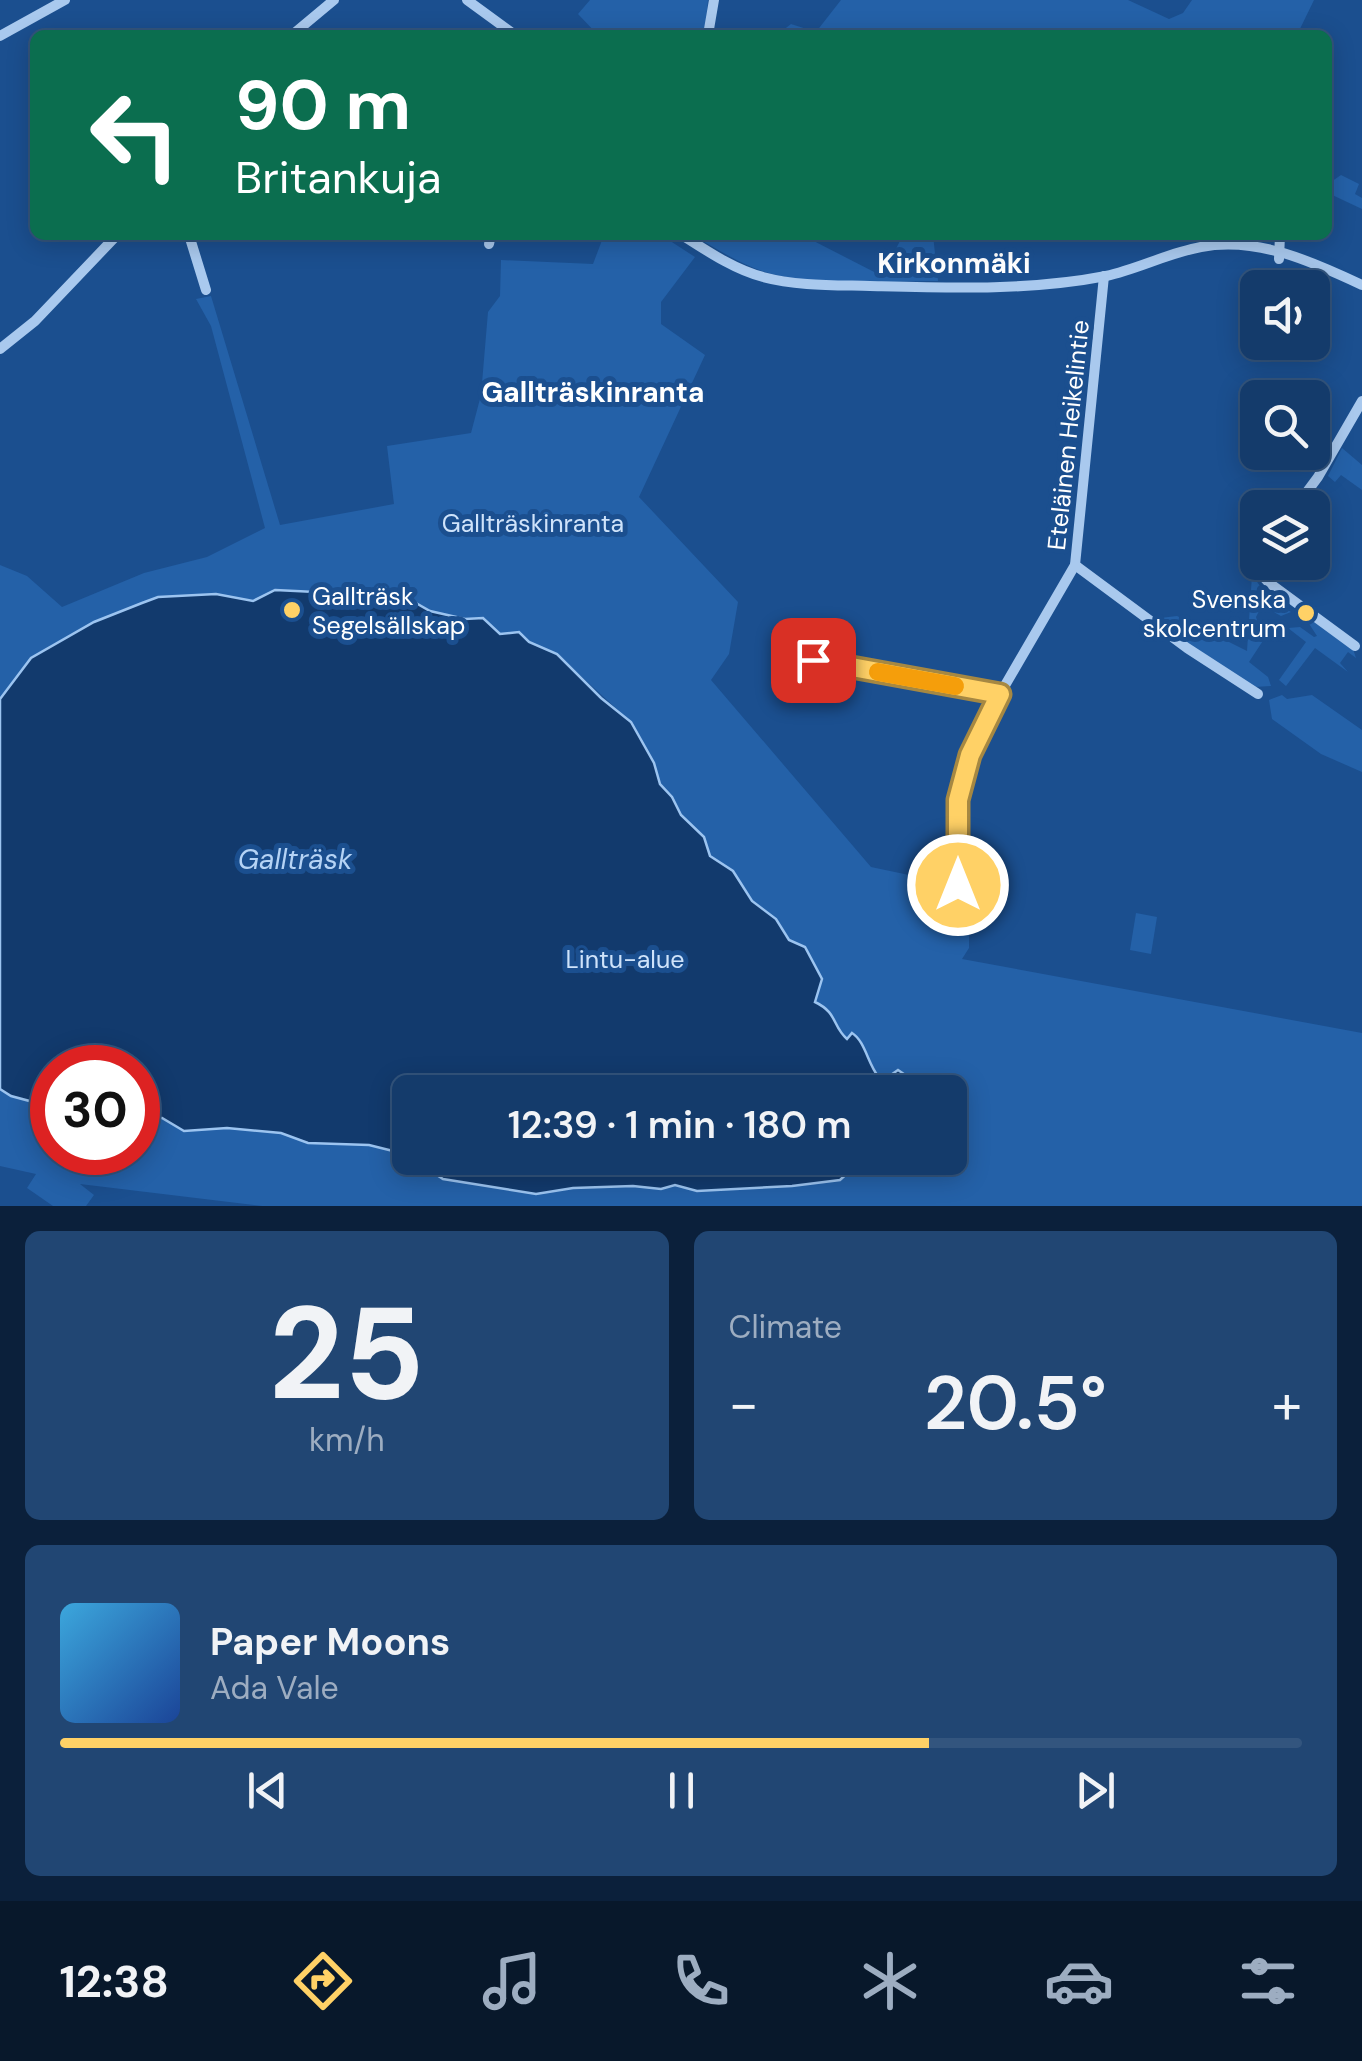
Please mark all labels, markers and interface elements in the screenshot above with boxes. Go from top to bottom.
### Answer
text: 90 m [235,60,411,151]
icon: left [70,70,200,200]
text: Britankuja [235,148,441,207]
district label: Kirkonmäki [877,245,1031,282]
map controls [1240,270,1330,580]
button: sound [1240,270,1330,360]
street label: Eteläinen Heikelintie [1040,318,1097,552]
district label: Gallträskinranta [482,374,704,411]
button: search [1240,380,1330,470]
button: layers [1240,490,1330,580]
park label: Gallträskinranta [442,507,624,540]
place label: Gallträsk Segelsällskap [312,580,465,642]
place label: Svenska skolcentrum [1143,583,1286,645]
marker: Gallträsk Segelsällskap [281,599,303,621]
marker: Svenska skolcentrum [1295,602,1317,624]
pin [771,618,856,703]
icon: arrive [786,633,841,688]
position arrow [906,833,1010,937]
water label: Gallträsk [238,841,353,878]
park label: Lintu-alue [566,943,684,976]
speed limit sign: 30 [30,1045,160,1175]
text: 12:39 · 1 min · 180 m [508,1100,851,1150]
text: 25 [269,1269,425,1438]
text: Climate [729,1306,842,1348]
text: 20.5° [924,1355,1107,1452]
text: − [729,1368,759,1440]
text: + [1272,1368,1302,1440]
text: km/h [309,1419,385,1461]
text: Paper Moons [210,1617,450,1667]
text: Ada Vale [210,1667,339,1709]
icon: previous [240,1763,295,1818]
icon: pause [654,1763,709,1818]
icon: next [1068,1763,1123,1818]
icon: directions [288,1946,358,2016]
icon: music [477,1946,547,2016]
icon: phone [666,1946,736,2016]
icon: climate [855,1946,925,2016]
icon: car [1044,1946,1114,2016]
icon: filters [1233,1946,1303,2016]
text: 12:38 [59,1952,169,2011]

